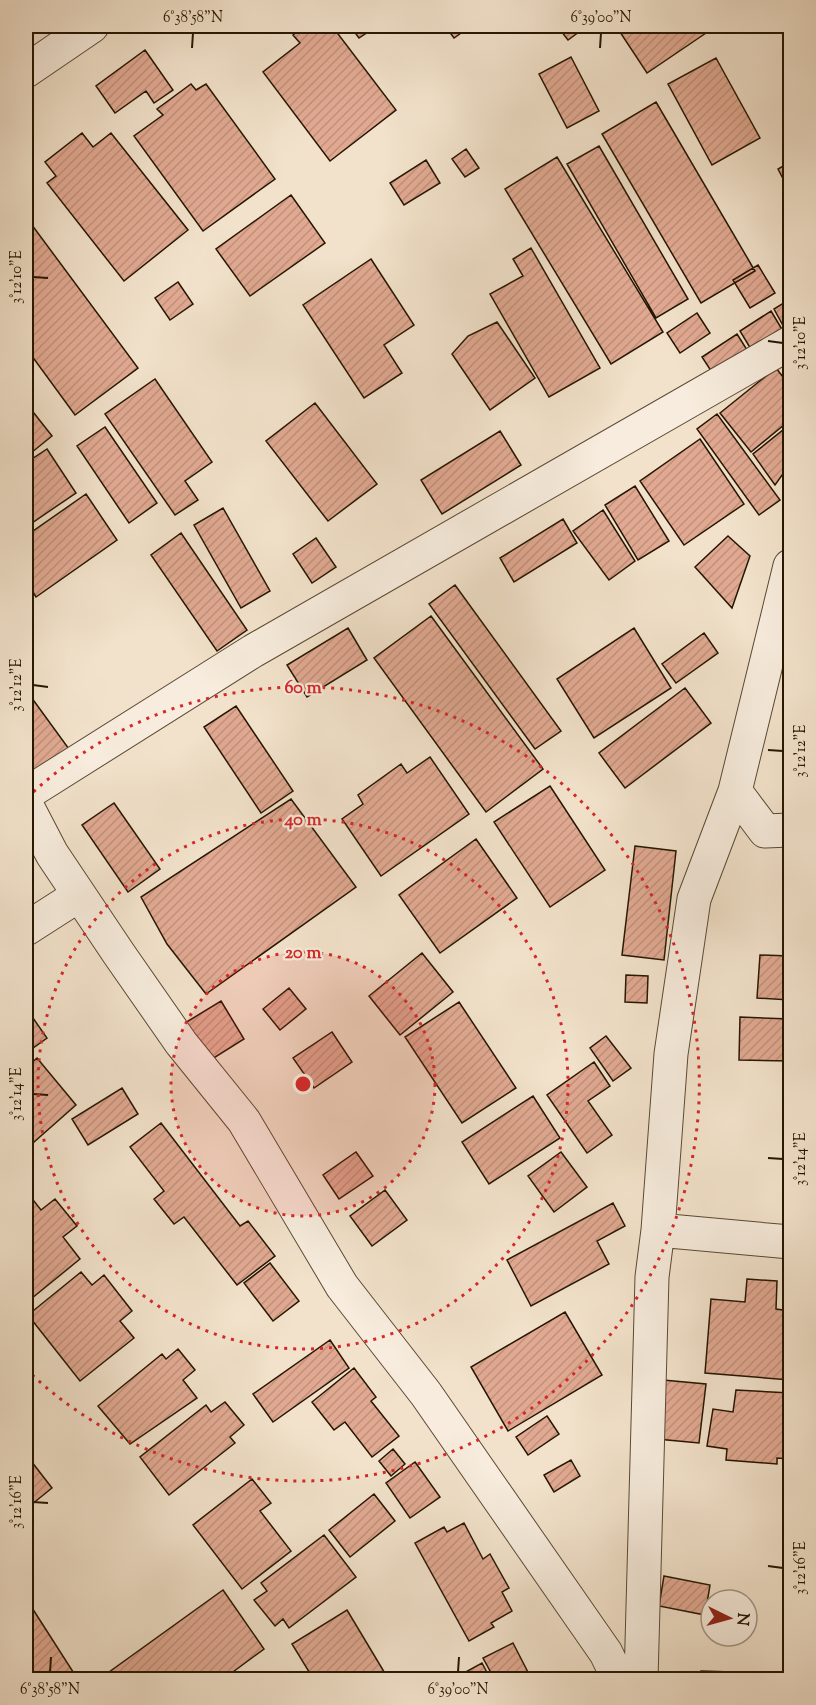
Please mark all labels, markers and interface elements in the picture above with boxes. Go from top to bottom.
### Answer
text: 6°38'58"N [163,8,223,29]
text: 6°39'00"N [570,8,632,29]
text: 3°12'10"E [7,250,28,304]
text: 3°12'10"E [791,316,812,370]
text: 3°12'12"E [7,659,28,711]
text: 60 m [284,676,322,702]
text: 3°12'12"E [791,725,812,777]
text: 40 m [283,808,322,834]
text: 20 m [285,941,321,967]
text: 3°12'14"E [7,1067,28,1121]
centre of rings [293,1074,313,1094]
text: 3°12'14"E [791,1132,812,1186]
text: 3°12'16"E [7,1475,28,1529]
text: 3°12'16"E [791,1541,812,1595]
north arrow [699,1588,759,1648]
text: N [729,1612,753,1627]
text: 6°38'58"N [20,1680,80,1701]
text: 6°39'00"N [427,1680,489,1701]

